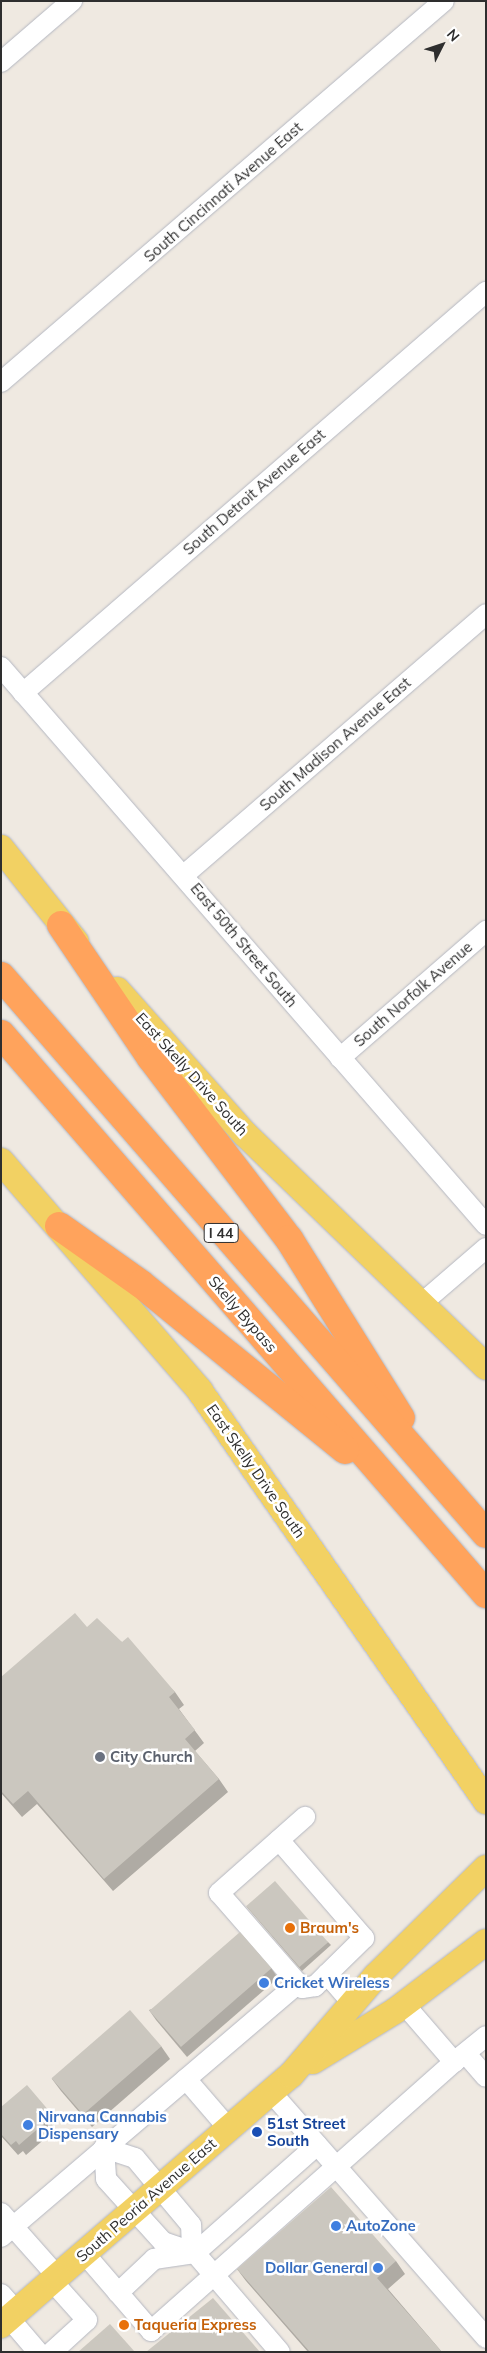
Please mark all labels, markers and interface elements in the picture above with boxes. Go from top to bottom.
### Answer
north arrow [417,20,467,70]
text: N [443,25,464,45]
street label: South Cincinnati Avenue East [140,118,306,266]
street label: South Detroit Avenue East [179,425,329,559]
street label: South Madison Avenue East [256,674,414,814]
street label: East 50th Street South [187,879,301,1011]
street label: South Norfolk Avenue [350,938,476,1050]
street label: East Skelly Drive South [132,1009,252,1139]
road number: I 44 [204,1222,238,1244]
street label: Skelly Bypass [205,1272,281,1356]
street label: East Skelly Drive South [203,1401,309,1541]
place label: City Church [110,1748,193,1766]
marker: City Church [94,1751,106,1763]
place label: Braum's [300,1919,359,1937]
marker: Braum's [284,1922,296,1934]
place label: Cricket Wireless [274,1974,390,1992]
marker: Cricket Wireless [258,1977,270,1989]
place label: Nirvana Cannabis Dispensary [38,2107,167,2142]
place label: 51st Street South [267,2114,345,2149]
marker: Nirvana Cannabis Dispensary [22,2119,34,2131]
marker: 51st Street South [251,2126,263,2138]
street label: South Peoria Avenue East [73,2134,219,2266]
place label: AutoZone [346,2217,416,2235]
marker: AutoZone [330,2220,342,2232]
place label: Dollar General [265,2259,368,2277]
marker: Dollar General [372,2262,384,2274]
place label: Taqueria Express [134,2316,257,2334]
marker: Taqueria Express [118,2319,130,2331]

